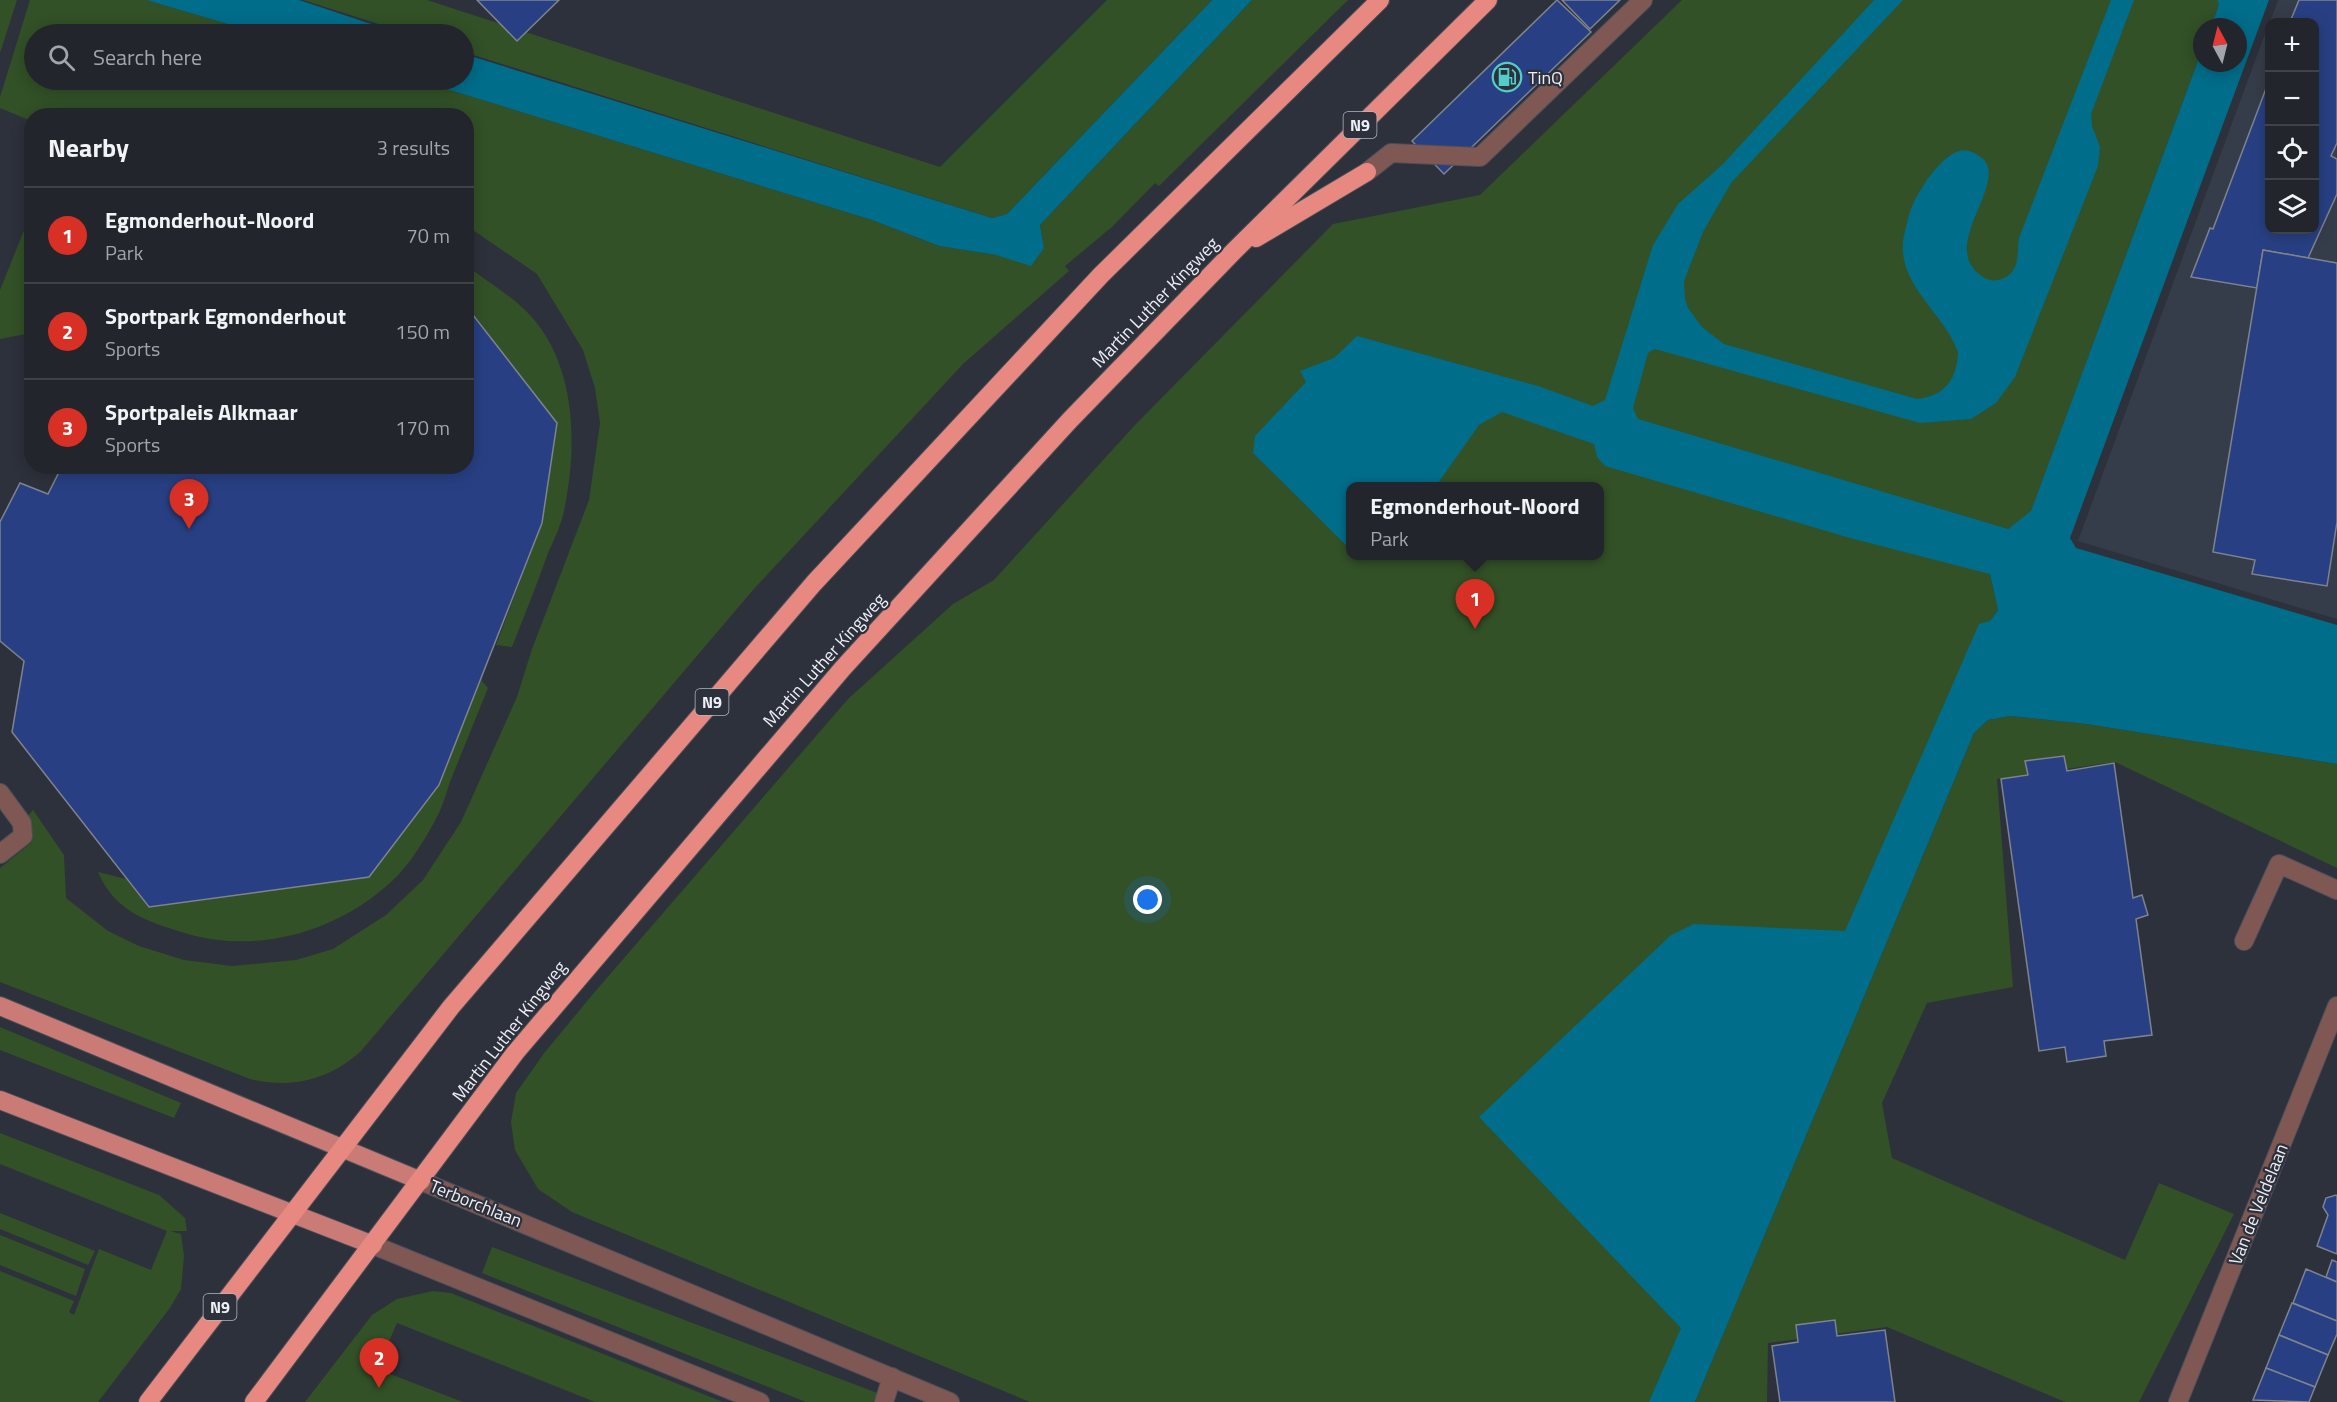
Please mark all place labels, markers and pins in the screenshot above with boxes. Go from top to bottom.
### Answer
fuel station icon: TinQ [1491,61,1523,93]
place label: TinQ [1528,64,1563,91]
pin: 3 [170,480,208,529]
pin: 1 [1456,580,1494,629]
pin: 2 [360,1338,398,1388]

